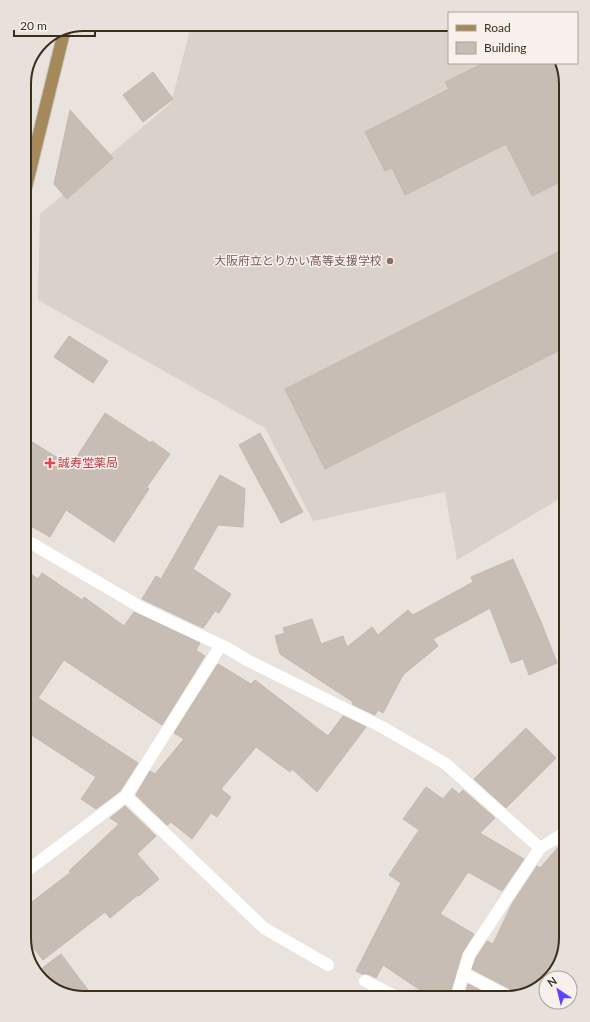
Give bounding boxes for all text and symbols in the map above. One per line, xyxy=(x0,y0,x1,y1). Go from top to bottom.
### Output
scale bar xyxy=(14,12,95,38)
legend xyxy=(448,12,578,64)
text: 20 m xyxy=(20,18,47,33)
text: Road xyxy=(484,20,511,35)
text: Building xyxy=(484,40,527,55)
place label: 大阪府立とりかい高等支援学校 xyxy=(214,253,382,268)
marker: 大阪府立とりかい高等支援学校 xyxy=(385,256,395,266)
place label: 誠寿堂薬局 xyxy=(58,455,118,470)
marker: 誠寿堂薬局 xyxy=(45,458,55,468)
north arrow xyxy=(538,970,578,1010)
text: N xyxy=(545,974,559,989)

